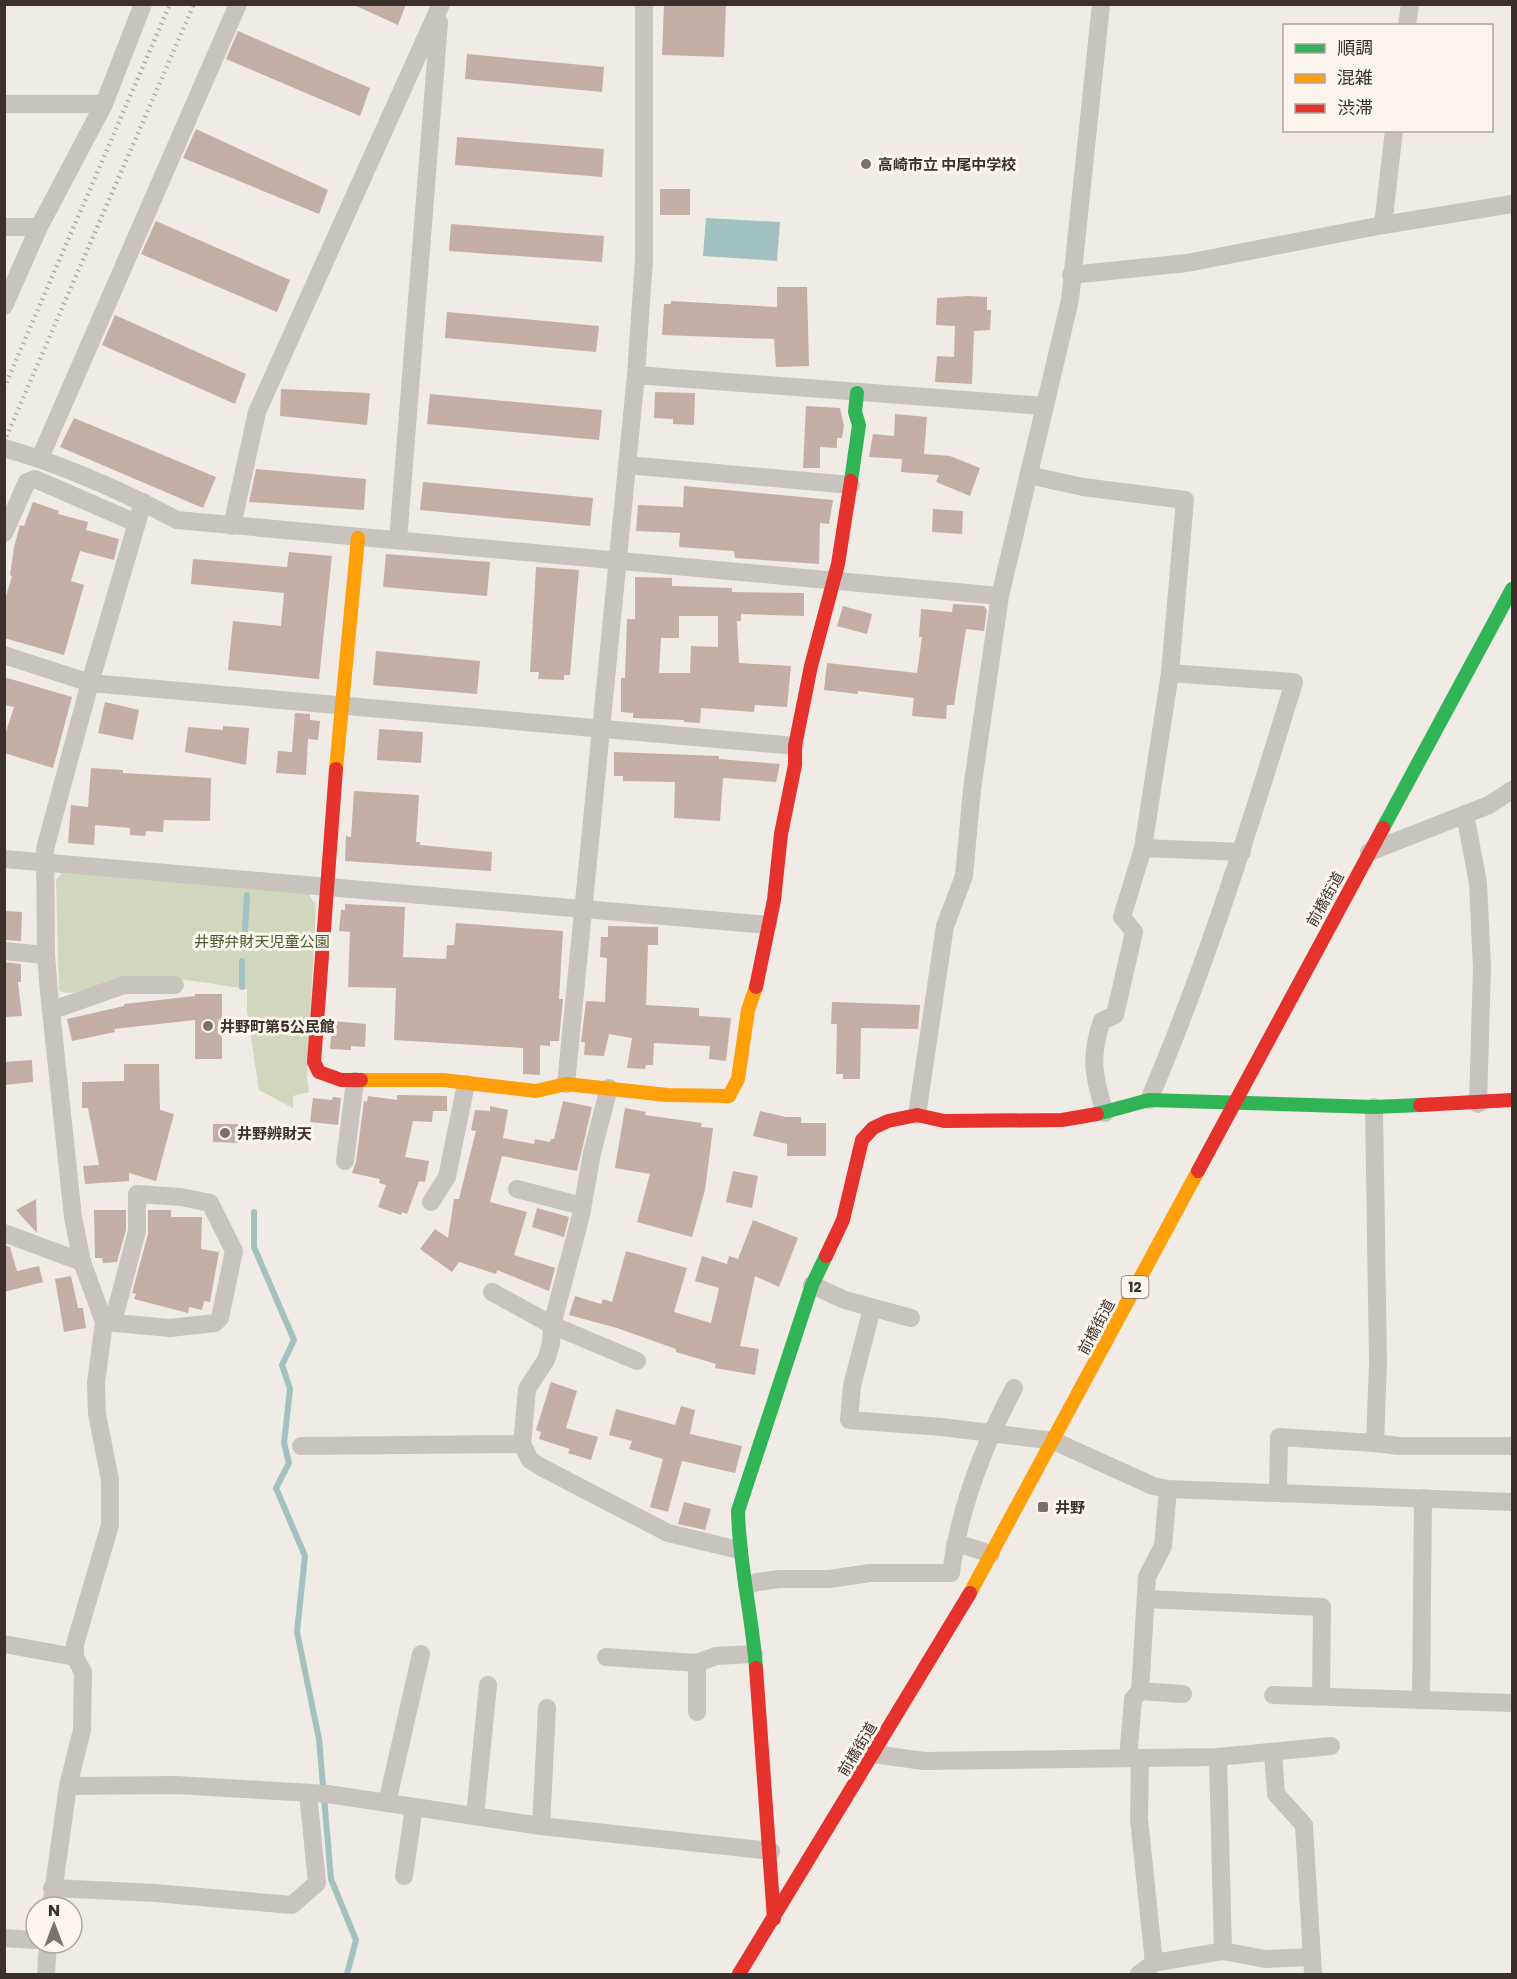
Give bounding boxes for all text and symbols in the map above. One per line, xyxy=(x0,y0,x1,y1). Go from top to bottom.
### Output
legend xyxy=(1283,24,1493,132)
text: 順調 xyxy=(1337,35,1373,60)
text: 混雑 xyxy=(1337,65,1373,90)
text: 渋滞 xyxy=(1337,95,1373,120)
place label: 高崎市立 中尾中学校 xyxy=(878,154,1016,175)
marker: 高崎市立 中尾中学校 xyxy=(859,157,873,171)
street label: 前橋街道 xyxy=(1301,868,1349,930)
park label: 井野弁財天児童公園 xyxy=(194,931,330,952)
place label: 井野町第5公民館 xyxy=(220,1016,335,1037)
marker: 井野町第5公民館 xyxy=(201,1019,215,1033)
place label: 井野辨財天 xyxy=(237,1123,312,1144)
marker: 井野辨財天 xyxy=(218,1126,232,1140)
road number: 12 xyxy=(1122,1276,1148,1298)
street label: 前橋街道 xyxy=(1073,1296,1119,1358)
place label: 井野 xyxy=(1055,1497,1085,1518)
marker: 井野 xyxy=(1036,1500,1050,1514)
street label: 前橋街道 xyxy=(833,1718,881,1780)
north arrow xyxy=(24,1895,84,1955)
text: N xyxy=(48,1899,60,1922)

